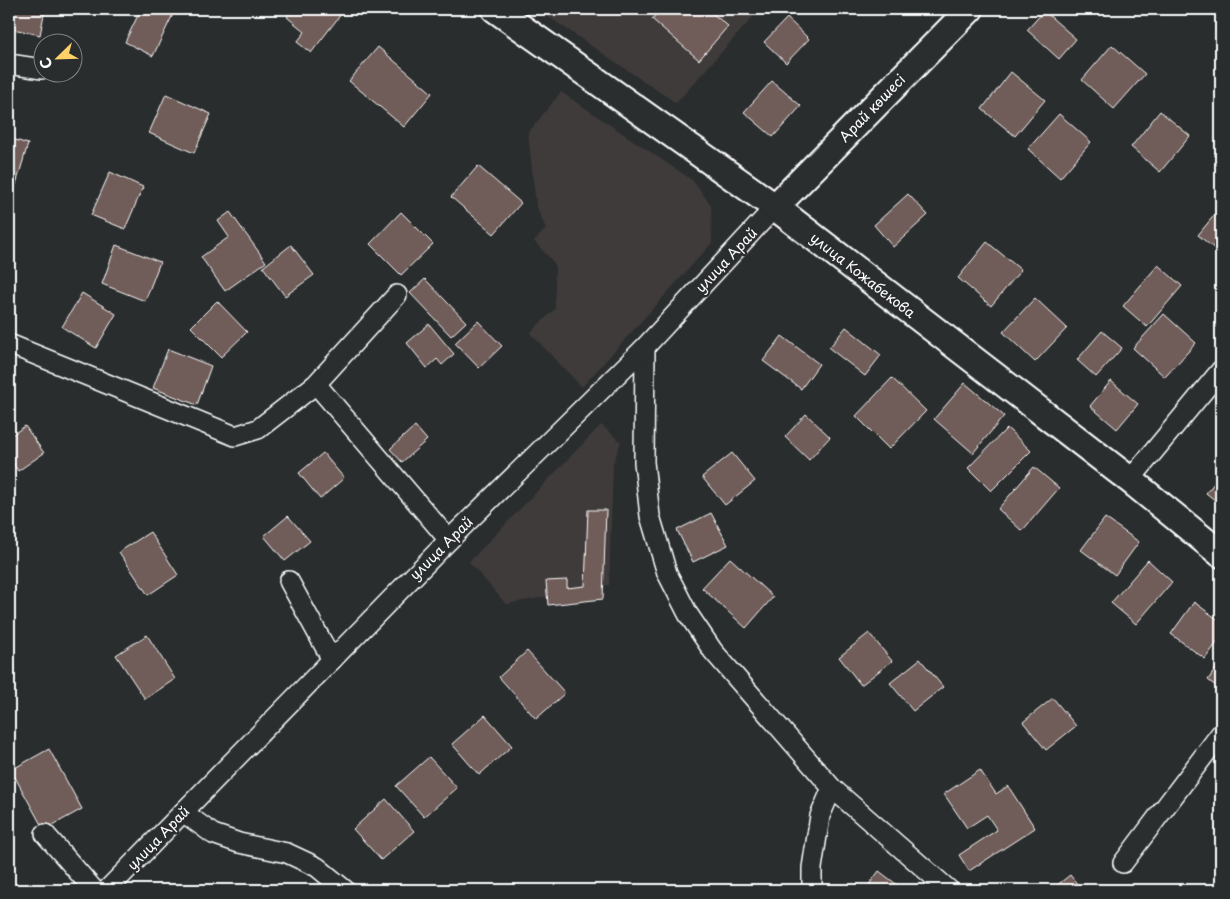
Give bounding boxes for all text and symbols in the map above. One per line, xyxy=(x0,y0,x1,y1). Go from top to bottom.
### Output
north arrow xyxy=(32,32,82,82)
text: С xyxy=(34,54,57,72)
street label: Арай көшесі xyxy=(834,69,910,147)
street label: улица Арай xyxy=(690,223,762,297)
street label: улица Кожабекова xyxy=(806,227,920,323)
street label: улица Арай xyxy=(405,512,477,584)
street label: улица Арай xyxy=(122,801,194,875)

